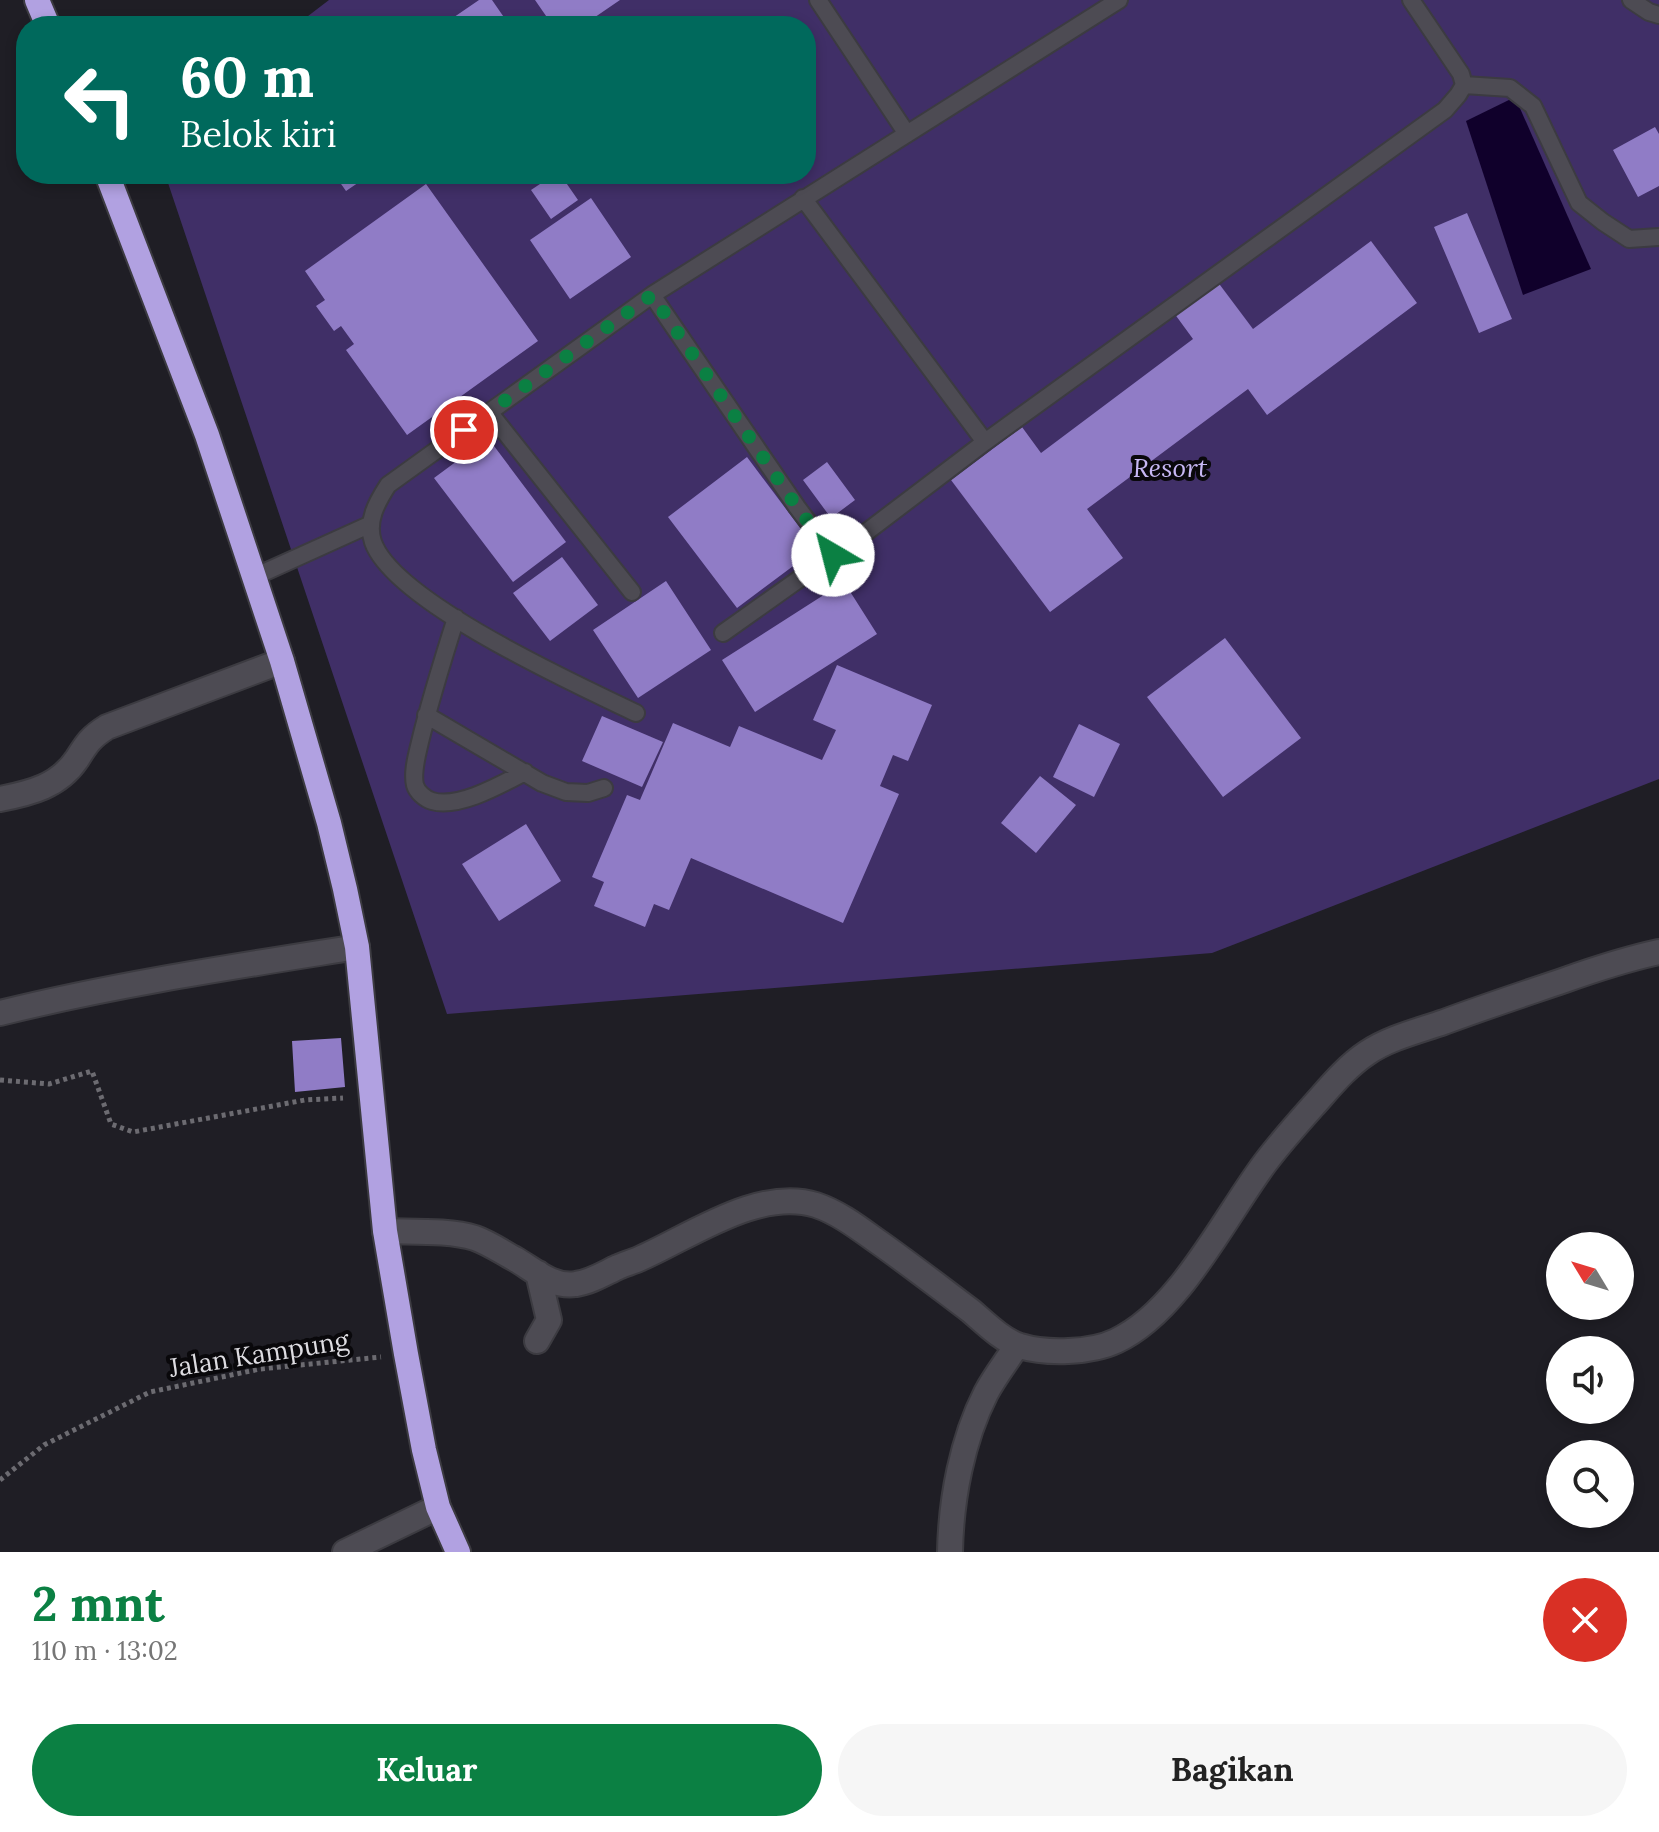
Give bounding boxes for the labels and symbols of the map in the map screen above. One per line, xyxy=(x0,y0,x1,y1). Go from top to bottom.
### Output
pin xyxy=(430,396,498,464)
park label: Resort xyxy=(1133,451,1208,484)
position arrow xyxy=(791,513,875,597)
north arrow xyxy=(1546,1232,1634,1320)
street label: Jalan Kampung xyxy=(166,1323,352,1384)

